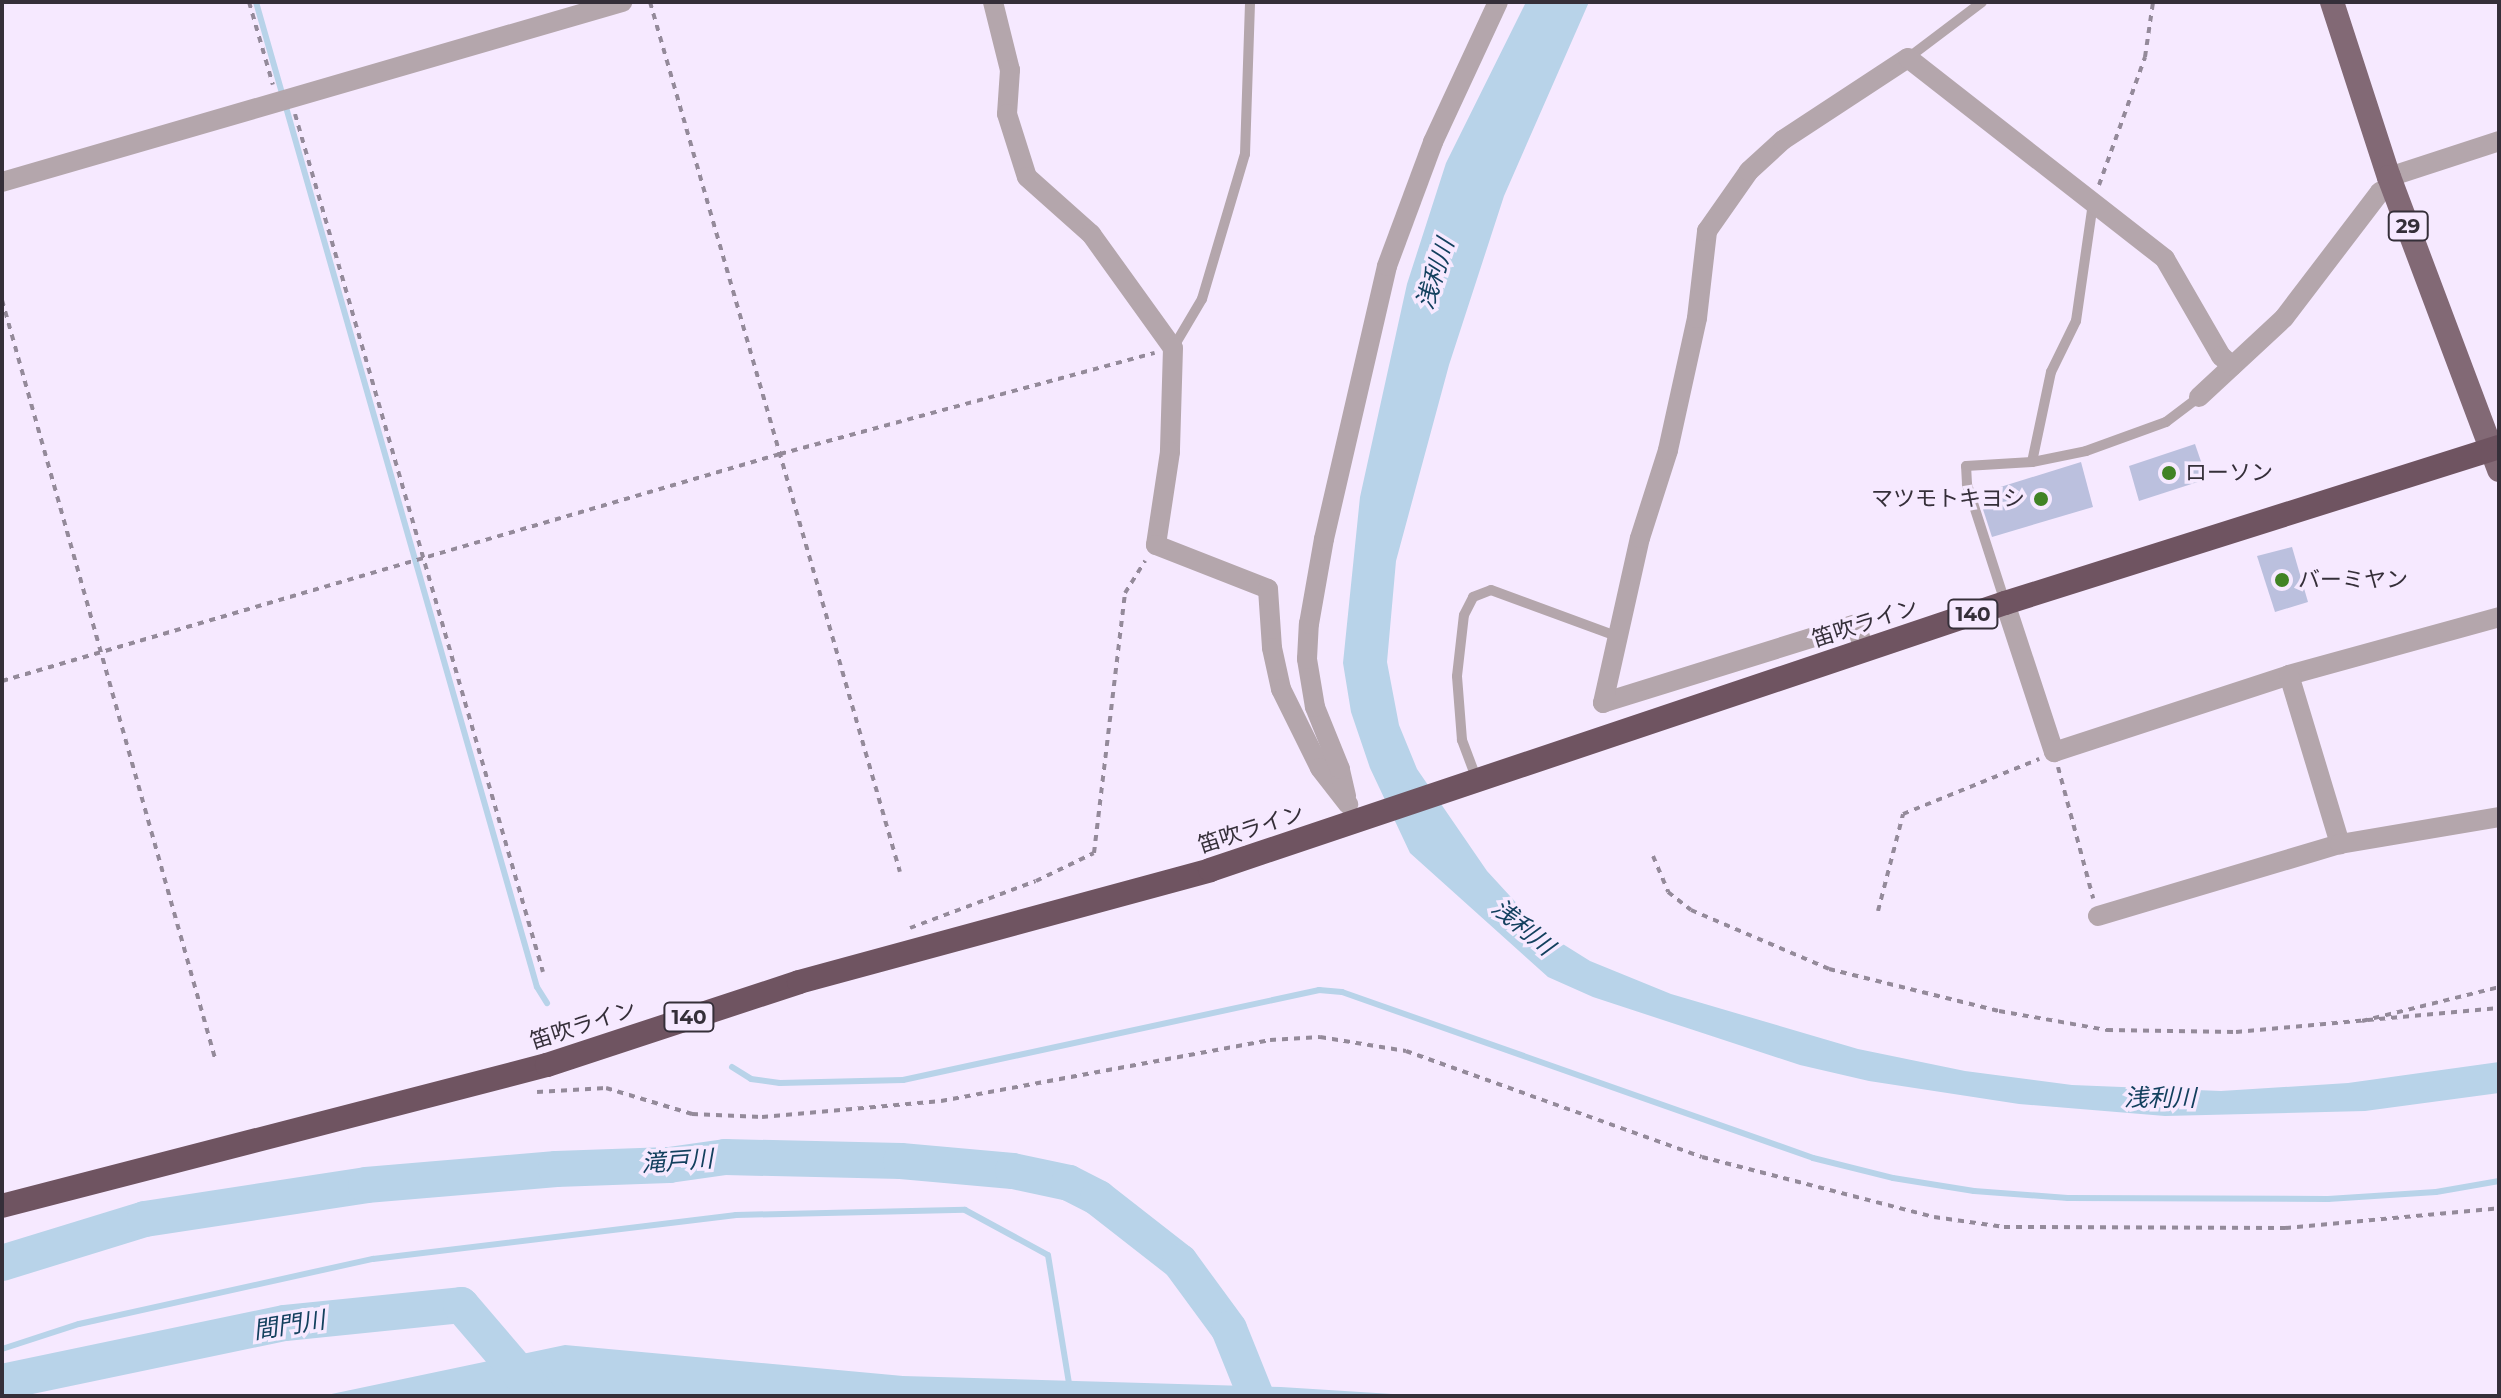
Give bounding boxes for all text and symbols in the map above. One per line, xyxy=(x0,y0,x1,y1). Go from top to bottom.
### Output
road number: 29 xyxy=(2386,210,2430,242)
water label: 浅利川 xyxy=(1410,235,1460,313)
place label: ローソン xyxy=(2185,460,2273,486)
marker: ローソン xyxy=(2160,464,2178,482)
place label: マツモトキヨシ xyxy=(1871,486,2025,512)
marker: マツモトキヨシ xyxy=(2032,490,2050,508)
place label: バーミヤン xyxy=(2298,567,2408,593)
marker: バーミヤン xyxy=(2273,571,2291,589)
street label: 笛吹ライン xyxy=(1809,593,1921,653)
road number: 140 xyxy=(1947,598,1999,630)
street label: 笛吹ライン xyxy=(1195,799,1307,859)
water label: 浅利川 xyxy=(1486,893,1560,961)
street label: 笛吹ライン xyxy=(527,995,639,1055)
road number: 140 xyxy=(663,1001,715,1033)
water label: 浅利川 xyxy=(2124,1084,2196,1112)
water label: 滝戸川 xyxy=(640,1144,714,1178)
water label: 間門川 xyxy=(251,1305,327,1345)

